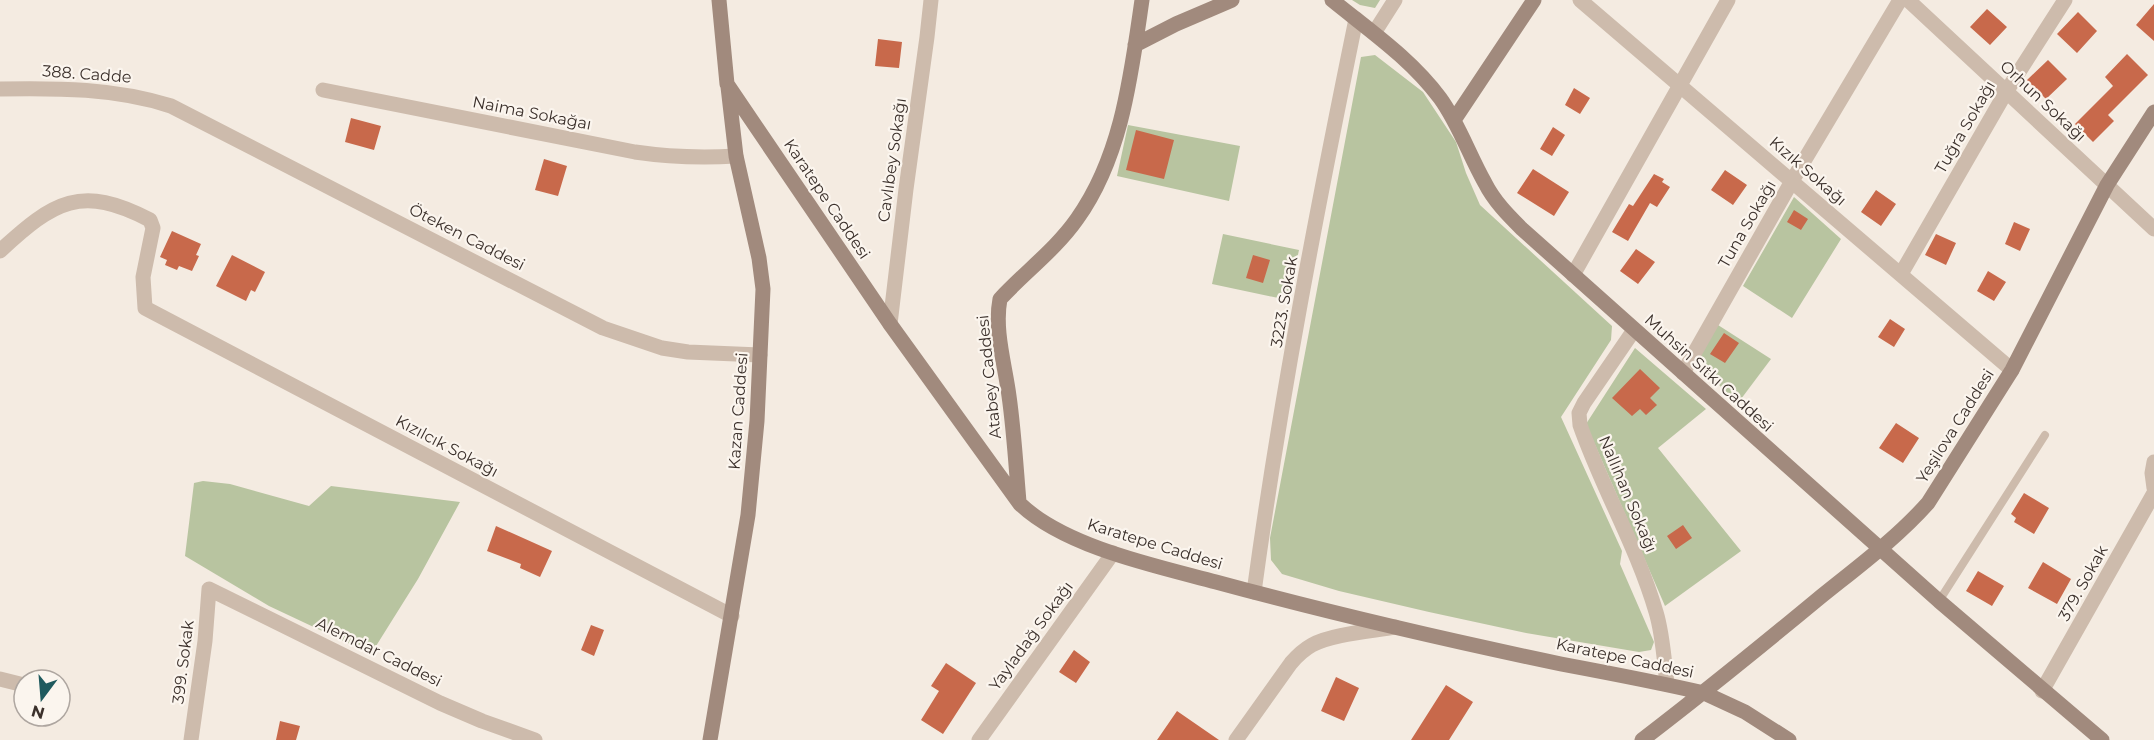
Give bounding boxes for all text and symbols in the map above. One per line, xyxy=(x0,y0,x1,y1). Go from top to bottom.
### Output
street label: Orhun Sokağı xyxy=(1996,56,2090,146)
street label: 388. Cadde xyxy=(42,61,132,87)
street label: Tuğra Sokağı xyxy=(1931,77,1999,177)
street label: Naima Sokağaı xyxy=(471,92,593,134)
street label: Cavlıbey Sokağı xyxy=(874,97,910,223)
street label: Kızık Sokağı xyxy=(1766,132,1850,210)
street label: Karatepe Caddesi xyxy=(780,135,874,263)
street label: Tuna Sokağı xyxy=(1714,177,1780,271)
street label: Öteken Caddesi xyxy=(406,199,529,274)
street label: 3223. Sokak xyxy=(1267,255,1301,349)
street label: Muhsin Sıtkı Caddesi xyxy=(1641,310,1777,436)
street label: Atabey Caddesi xyxy=(973,314,1005,440)
street label: Kazan Caddesi xyxy=(724,352,752,470)
street label: Yeşilova Caddesi xyxy=(1912,365,1998,487)
street label: Kızılcık Sokağı xyxy=(392,411,502,481)
street label: Nallıhan Sokağı xyxy=(1595,433,1661,555)
street label: Karatepe Caddesi xyxy=(1085,514,1225,574)
street label: 379. Sokak xyxy=(2054,541,2112,624)
street label: Yayladağ Sokağı xyxy=(985,578,1077,694)
street label: Alemdar Caddesi xyxy=(313,613,445,691)
street label: 399. Sokak xyxy=(168,619,198,705)
street label: Karatepe Caddesi xyxy=(1554,634,1696,682)
north arrow xyxy=(12,668,72,728)
text: N xyxy=(29,701,47,723)

